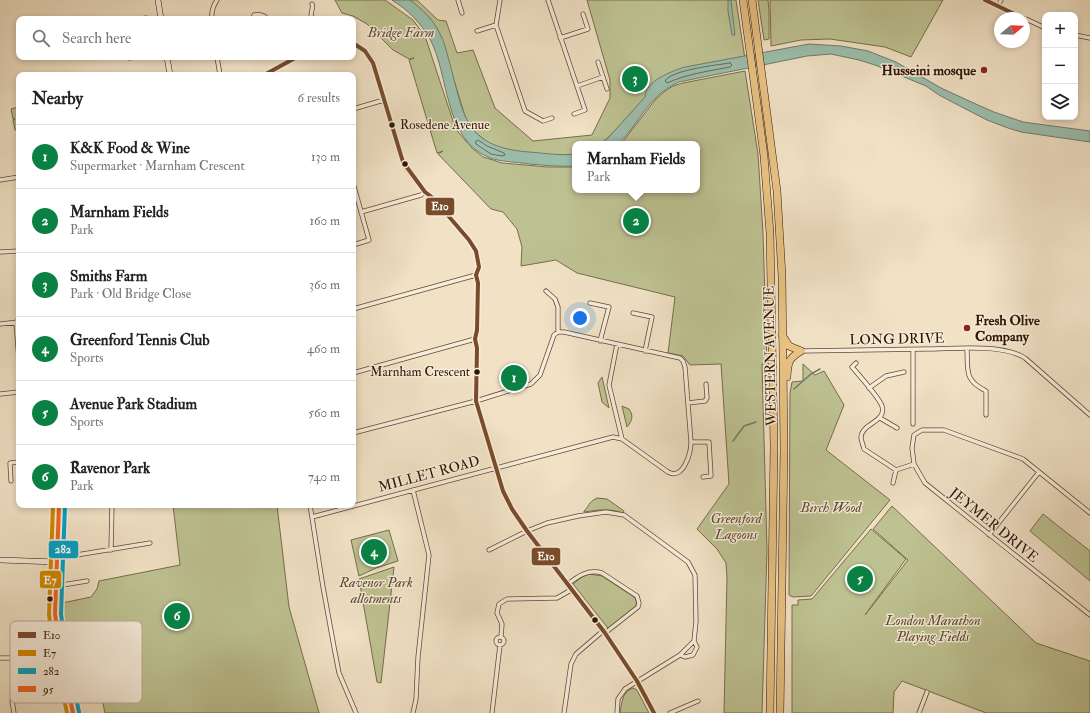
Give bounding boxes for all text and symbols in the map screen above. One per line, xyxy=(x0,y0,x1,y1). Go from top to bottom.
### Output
north arrow xyxy=(994,12,1030,48)
map controls xyxy=(1042,12,1078,120)
button: + xyxy=(1042,12,1078,48)
search box xyxy=(16,16,356,60)
park label: Bridge Farm xyxy=(367,24,434,41)
icon: search xyxy=(30,27,52,49)
text: Search here xyxy=(62,29,131,48)
button: − xyxy=(1042,48,1078,84)
place label: Husseini mosque xyxy=(882,62,976,80)
pin: 3 xyxy=(622,64,648,94)
marker: Husseini mosque xyxy=(979,65,989,75)
button: layers xyxy=(1042,84,1078,120)
text: Nearby xyxy=(32,88,83,109)
text: 6 results xyxy=(297,90,340,106)
place label: Rosedene Avenue xyxy=(400,117,490,133)
marker: Rosedene Avenue xyxy=(387,120,397,130)
text: K&K Food & Wine xyxy=(70,139,190,158)
popup xyxy=(572,141,700,193)
text: 1 xyxy=(43,149,47,165)
text: 130 m xyxy=(311,149,340,165)
text: Marnham Fields xyxy=(587,150,685,169)
text: Supermarket · Marnham Crescent xyxy=(70,158,245,174)
unlabelled marker xyxy=(400,159,410,169)
text: Park xyxy=(587,169,610,185)
line badge: E10 xyxy=(425,197,455,216)
text: E10 xyxy=(431,200,449,213)
text: Marnham Fields xyxy=(70,203,169,222)
pin: 2 xyxy=(623,206,649,236)
text: 2 xyxy=(42,213,48,229)
text: 160 m xyxy=(309,213,340,229)
text: Park xyxy=(70,222,94,238)
text: Smiths Farm xyxy=(70,267,147,286)
text: 3 xyxy=(43,277,48,293)
text: 360 m xyxy=(309,277,340,293)
text: Park · Old Bridge Close xyxy=(70,286,191,302)
street label: WESTERN AVENUE xyxy=(760,286,780,427)
your location xyxy=(570,308,590,328)
place label: Fresh Olive Company xyxy=(975,312,1040,346)
marker: Fresh Olive Company xyxy=(962,323,972,333)
street label: LONG DRIVE xyxy=(849,330,945,348)
text: Greenford Tennis Club xyxy=(70,331,210,350)
text: 4 xyxy=(41,341,49,357)
text: 460 m xyxy=(307,341,340,357)
text: Sports xyxy=(70,350,104,366)
pin: 1 xyxy=(501,363,527,393)
place label: Marnham Crescent xyxy=(370,364,470,380)
marker: Marnham Crescent xyxy=(472,367,482,377)
text: Avenue Park Stadium xyxy=(70,395,197,414)
text: 5 xyxy=(42,405,48,421)
text: 560 m xyxy=(308,405,340,421)
text: Sports xyxy=(70,414,104,430)
street label: MILLET ROAD xyxy=(376,452,482,496)
text: Ravenor Park xyxy=(70,459,150,478)
text: 6 xyxy=(42,469,48,485)
text: 740 m xyxy=(308,469,340,485)
text: Park xyxy=(70,478,94,494)
street label: JEYMER DRIVE xyxy=(946,484,1042,566)
park label: Birch Wood xyxy=(800,499,863,516)
park label: Greenford Lagoons xyxy=(710,510,763,543)
pin: 4 xyxy=(361,537,387,567)
line badge: 282 xyxy=(48,540,79,559)
text: 282 xyxy=(55,543,72,556)
line badge: E10 xyxy=(531,547,561,566)
text: E10 xyxy=(537,550,555,563)
pin: 5 xyxy=(847,564,873,594)
line badge: E7 xyxy=(39,570,62,589)
text: E7 xyxy=(44,574,57,587)
park label: Ravenor Park allotments xyxy=(338,574,413,607)
unlabelled marker xyxy=(45,594,55,604)
pin: 6 xyxy=(164,601,190,631)
park label: London Marathon Playing Fields xyxy=(884,612,981,645)
unlabelled marker xyxy=(590,615,600,625)
legend xyxy=(10,621,142,703)
text: E10 xyxy=(43,629,61,642)
text: E7 xyxy=(43,647,56,660)
text: 282 xyxy=(43,665,60,678)
text: 95 xyxy=(42,683,54,696)

